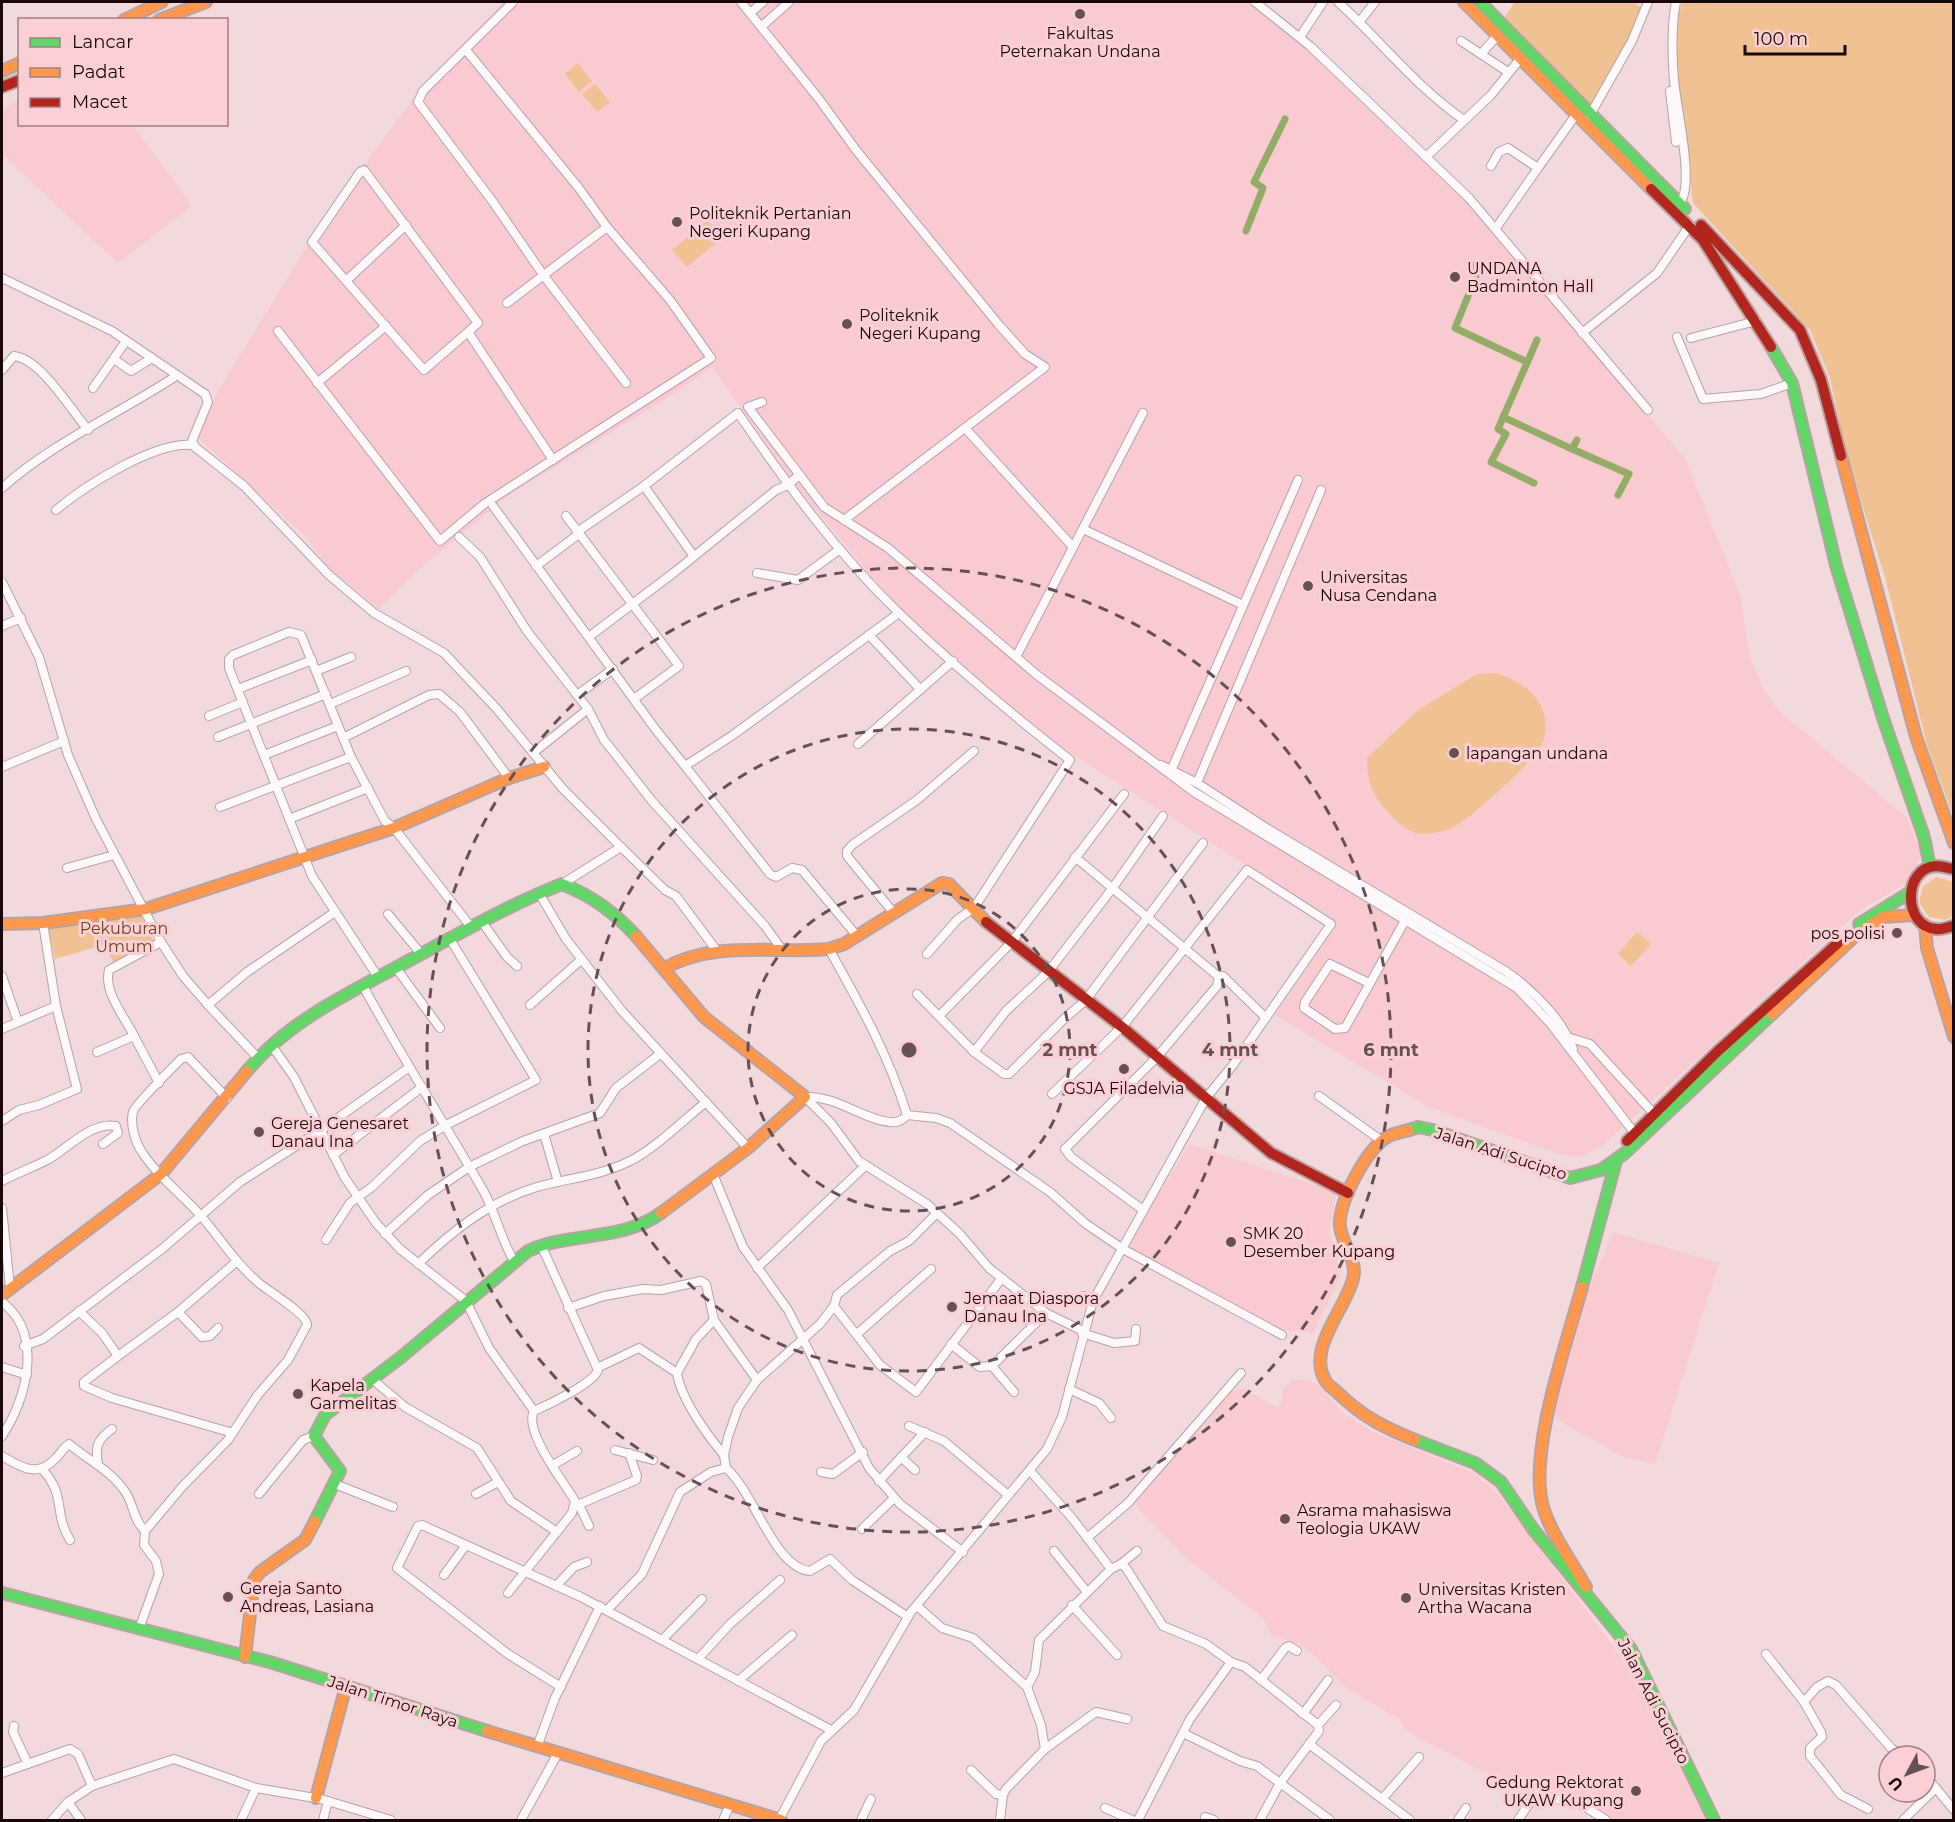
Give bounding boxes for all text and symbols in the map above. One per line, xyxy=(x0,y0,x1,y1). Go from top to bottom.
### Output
marker: Fakultas Peternakan Undana xyxy=(1073,7,1087,21)
legend xyxy=(18,18,228,126)
scale bar xyxy=(1745,18,1846,56)
place label: Fakultas Peternakan Undana xyxy=(999,24,1161,61)
text: 100 m xyxy=(1754,28,1808,50)
text: Lancar xyxy=(72,31,133,53)
text: Padat xyxy=(72,61,125,83)
text: Macet xyxy=(72,91,128,113)
place label: Politeknik Pertanian Negeri Kupang xyxy=(689,204,852,241)
marker: Politeknik Pertanian Negeri Kupang xyxy=(670,215,684,229)
place label: UNDANA Badminton Hall xyxy=(1467,259,1594,296)
marker: UNDANA Badminton Hall xyxy=(1448,270,1462,284)
place label: Politeknik Negeri Kupang xyxy=(859,306,981,343)
marker: Politeknik Negeri Kupang xyxy=(840,317,854,331)
place label: Universitas Nusa Cendana xyxy=(1320,568,1437,605)
marker: Universitas Nusa Cendana xyxy=(1301,579,1315,593)
place label: lapangan undana xyxy=(1466,744,1608,763)
marker: lapangan undana xyxy=(1447,746,1461,760)
park label: Pekuburan Umum xyxy=(80,919,168,956)
place label: pos polisi xyxy=(1811,924,1885,943)
marker: pos polisi xyxy=(1890,926,1904,940)
text: 2 mnt xyxy=(1043,1039,1098,1061)
text: 4 mnt xyxy=(1202,1039,1258,1061)
text: 6 mnt xyxy=(1363,1039,1419,1061)
centre of rings xyxy=(899,1040,919,1060)
marker: GSJA Filadelvia xyxy=(1117,1062,1131,1076)
place label: GSJA Filadelvia xyxy=(1063,1079,1185,1098)
place label: Gereja Genesaret Danau Ina xyxy=(271,1114,409,1151)
street label: Jalan Adi Sucipto xyxy=(1431,1123,1569,1184)
marker: Gereja Genesaret Danau Ina xyxy=(252,1125,266,1139)
place label: SMK 20 Desember Kupang xyxy=(1243,1224,1395,1261)
marker: SMK 20 Desember Kupang xyxy=(1224,1235,1238,1249)
place label: Jemaat Diaspora Danau Ina xyxy=(963,1289,1099,1326)
marker: Jemaat Diaspora Danau Ina xyxy=(945,1300,959,1314)
place label: Kapela Garmelitas xyxy=(310,1376,397,1413)
marker: Kapela Garmelitas xyxy=(291,1387,305,1401)
place label: Asrama mahasiswa Teologia UKAW xyxy=(1297,1501,1452,1538)
marker: Asrama mahasiswa Teologia UKAW xyxy=(1278,1512,1292,1526)
place label: Gereja Santo Andreas, Lasiana xyxy=(240,1579,374,1616)
place label: Universitas Kristen Artha Wacana xyxy=(1418,1580,1566,1617)
marker: Gereja Santo Andreas, Lasiana xyxy=(221,1590,235,1604)
marker: Universitas Kristen Artha Wacana xyxy=(1399,1591,1413,1605)
street label: Jalan Adi Sucipto xyxy=(1613,1635,1693,1767)
street label: Jalan Timor Raya xyxy=(324,1671,460,1731)
north arrow xyxy=(1877,1744,1937,1804)
place label: Gedung Rektorat UKAW Kupang xyxy=(1486,1773,1625,1810)
text: U xyxy=(1885,1773,1907,1795)
marker: Gedung Rektorat UKAW Kupang xyxy=(1629,1784,1643,1798)

